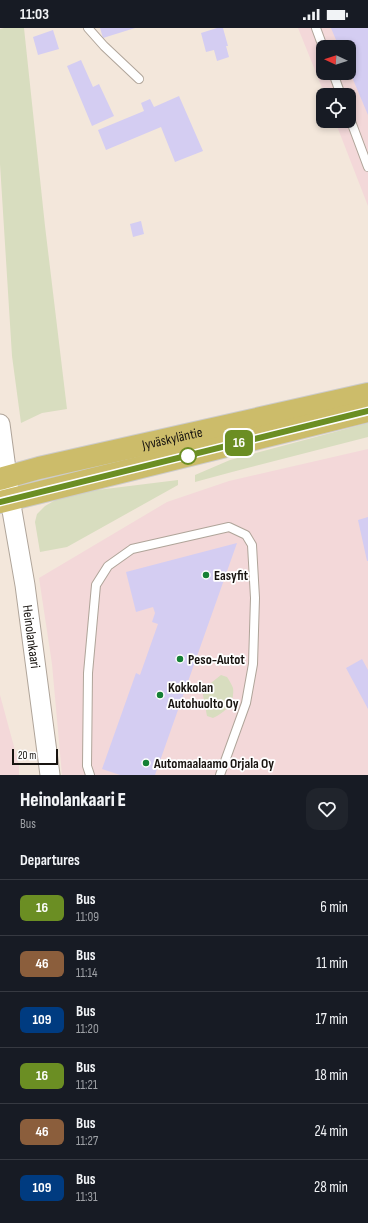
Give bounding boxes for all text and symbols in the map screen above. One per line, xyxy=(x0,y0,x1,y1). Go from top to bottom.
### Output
text: 11:03 xyxy=(20,5,49,24)
north arrow xyxy=(316,40,356,80)
map controls xyxy=(316,40,356,128)
button: locate xyxy=(316,88,356,128)
street label: Jyväskyläntie xyxy=(139,423,204,453)
line badge: 16 xyxy=(221,430,257,456)
text: 16 xyxy=(233,434,245,451)
unlabelled marker xyxy=(179,447,197,465)
place label: Easyfit xyxy=(214,567,249,584)
marker: Easyfit xyxy=(201,570,211,580)
street label: Heinolankaari xyxy=(19,604,44,669)
place label: Peso-Autot xyxy=(188,651,245,668)
marker: Peso-Autot xyxy=(175,654,185,664)
place label: Kokkolan Autohuolto Oy xyxy=(167,679,239,712)
marker: Kokkolan Autohuolto Oy xyxy=(155,690,165,700)
scale bar xyxy=(12,747,58,766)
text: 20 m xyxy=(18,749,36,762)
place label: Automaalaamo Orjala Oy xyxy=(153,755,274,772)
marker: Automaalaamo Orjala Oy xyxy=(141,758,151,768)
button: heart xyxy=(306,788,348,830)
text: Heinolankaari E xyxy=(20,789,126,812)
text: Bus xyxy=(20,816,36,832)
text: Departures xyxy=(20,851,80,870)
text: Bus xyxy=(76,890,95,909)
text: 6 min xyxy=(320,898,348,917)
text: 16 xyxy=(36,899,48,916)
text: 11:09 xyxy=(76,909,99,925)
text: Bus xyxy=(76,946,95,965)
text: 11 min xyxy=(316,954,348,973)
text: 46 xyxy=(35,955,49,972)
text: 11:14 xyxy=(76,965,98,981)
text: Bus xyxy=(76,1002,95,1021)
text: 17 min xyxy=(316,1010,348,1029)
text: 109 xyxy=(33,1011,51,1028)
text: 11:20 xyxy=(76,1021,99,1037)
text: Bus xyxy=(76,1058,95,1077)
text: 18 min xyxy=(315,1066,348,1085)
text: 16 xyxy=(36,1067,48,1084)
text: 11:21 xyxy=(76,1077,98,1093)
text: Bus xyxy=(76,1114,95,1133)
text: 24 min xyxy=(314,1122,348,1141)
text: 46 xyxy=(35,1123,49,1140)
text: 11:27 xyxy=(76,1133,98,1149)
text: Bus xyxy=(76,1170,95,1189)
text: 28 min xyxy=(314,1178,348,1197)
text: 109 xyxy=(33,1179,51,1196)
text: 11:31 xyxy=(76,1189,98,1205)

